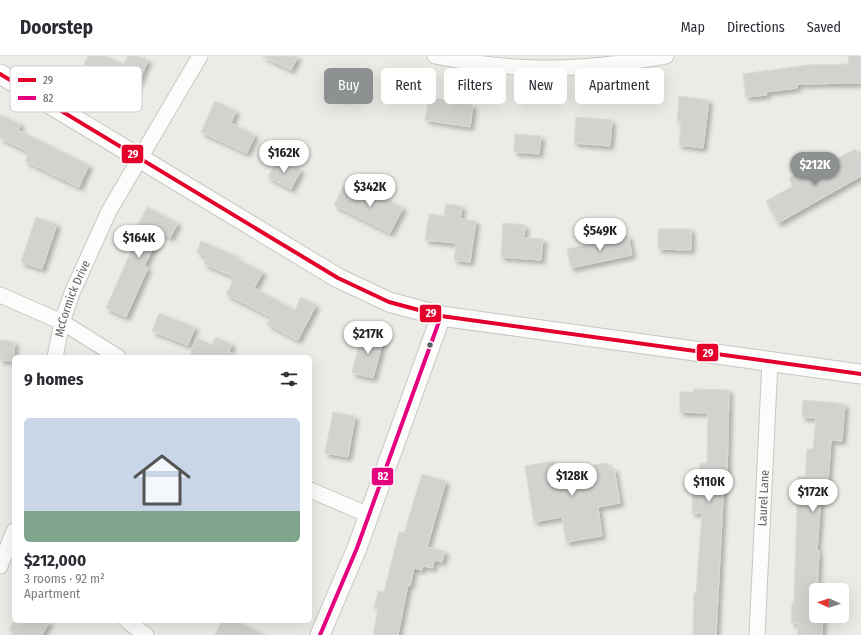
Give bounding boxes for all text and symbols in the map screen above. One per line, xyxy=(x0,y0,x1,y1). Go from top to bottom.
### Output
text: Doorstep xyxy=(20,16,93,39)
text: Map xyxy=(681,19,705,36)
text: Directions xyxy=(727,19,785,36)
text: Saved xyxy=(807,19,841,36)
legend xyxy=(10,66,142,112)
chip: Buy xyxy=(324,68,373,104)
chip: Rent xyxy=(381,68,436,104)
chip: Filters xyxy=(444,68,506,104)
chip: New xyxy=(514,68,567,104)
chip: Apartment xyxy=(575,68,664,104)
text: 29 xyxy=(43,74,53,87)
text: 82 xyxy=(43,92,53,105)
pin: $162K xyxy=(256,140,312,174)
line badge: 29 xyxy=(121,144,144,164)
text: $162K xyxy=(268,145,300,160)
text: 29 xyxy=(127,148,139,161)
pin: $212K xyxy=(787,152,843,186)
text: $212K xyxy=(799,157,831,172)
pin: $342K xyxy=(342,174,398,208)
text: $342K xyxy=(354,179,386,194)
pin: $549K xyxy=(572,218,628,252)
text: $549K xyxy=(583,223,617,238)
pin: $164K xyxy=(111,225,167,259)
text: $164K xyxy=(123,230,155,245)
street label: McCormick Drive xyxy=(52,258,93,338)
line badge: 29 xyxy=(419,304,442,323)
text: 29 xyxy=(425,307,437,320)
pin: $217K xyxy=(340,321,396,355)
text: $217K xyxy=(353,326,383,341)
unlabelled marker xyxy=(425,340,435,350)
line badge: 29 xyxy=(696,343,719,362)
text: 29 xyxy=(702,347,714,360)
icon: filters xyxy=(278,368,300,390)
text: 9 homes xyxy=(24,369,83,390)
icon: home xyxy=(126,444,198,516)
pin: $128K xyxy=(544,463,600,497)
line badge: 82 xyxy=(371,467,394,486)
text: $128K xyxy=(556,468,588,483)
pin: $110K xyxy=(681,469,737,503)
street label: Laurel Lane xyxy=(755,469,772,527)
text: 82 xyxy=(378,470,388,483)
text: $110K xyxy=(693,474,725,489)
pin: $172K xyxy=(785,479,841,513)
text: $172K xyxy=(798,484,828,499)
text: $212,000 xyxy=(24,550,86,571)
text: 3 rooms · 92 m² xyxy=(24,571,105,586)
north arrow xyxy=(809,583,849,623)
map controls xyxy=(809,583,849,623)
text: Apartment xyxy=(24,586,80,601)

